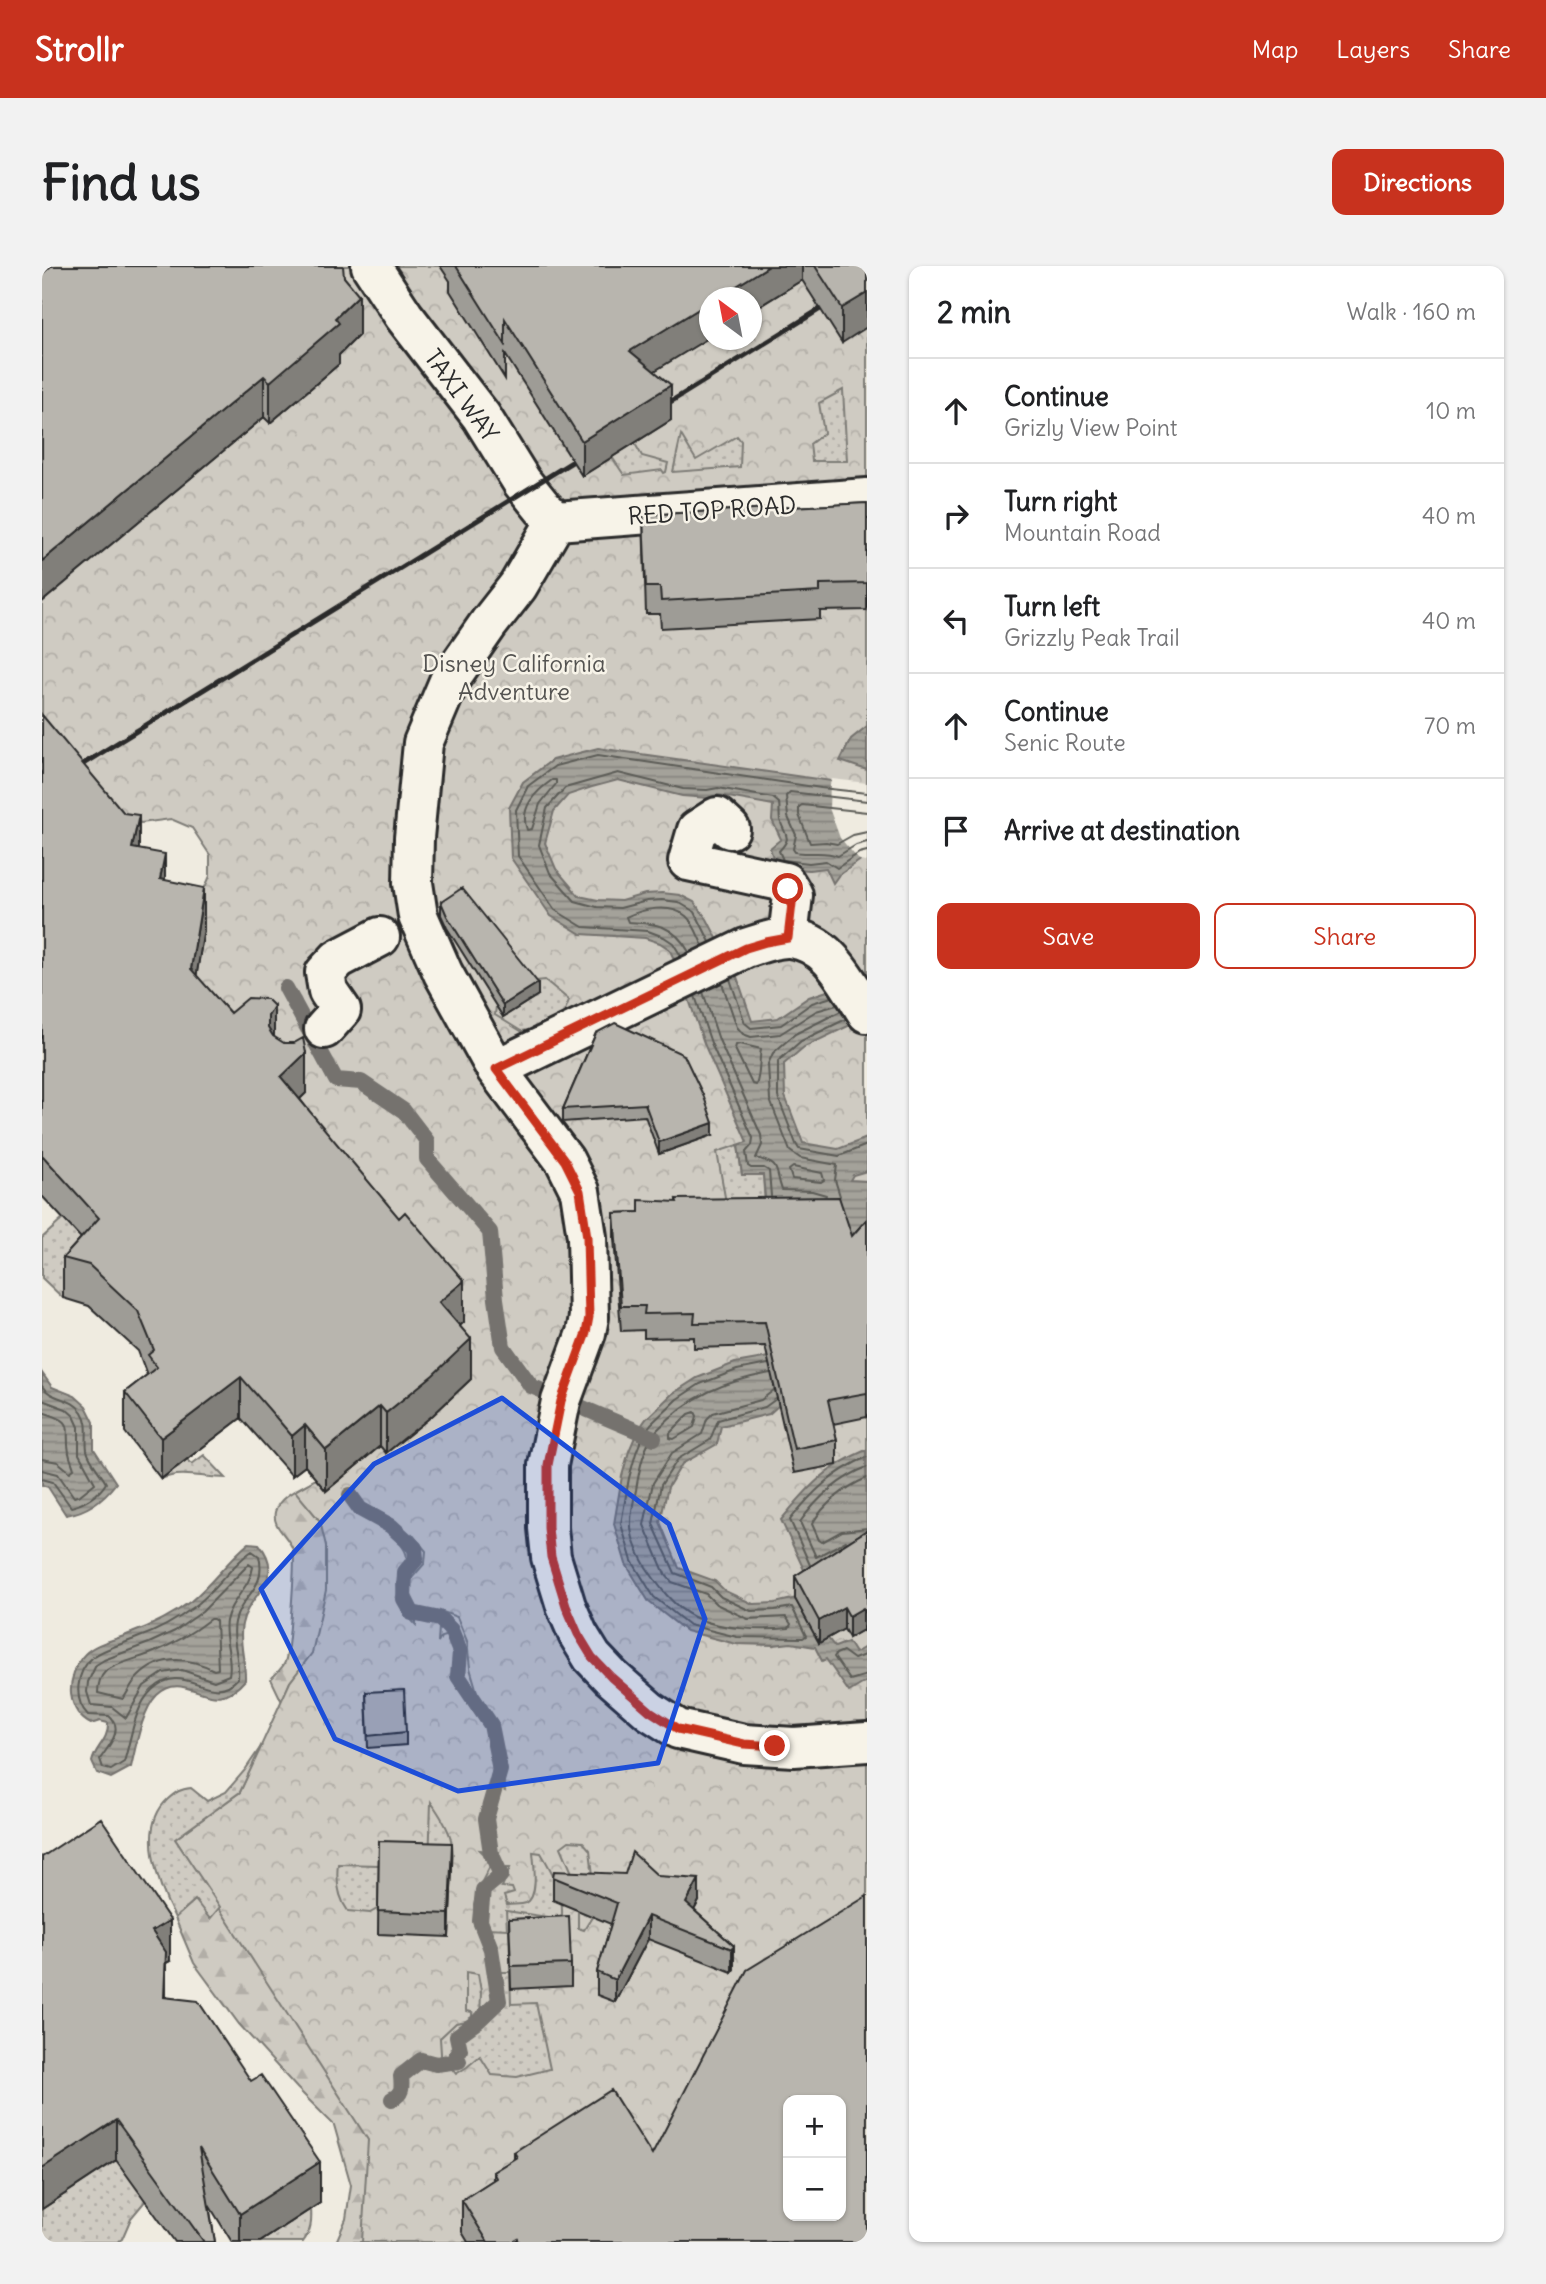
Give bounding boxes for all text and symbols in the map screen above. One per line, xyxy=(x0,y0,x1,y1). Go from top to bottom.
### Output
text: Strollr xyxy=(35,28,124,70)
text: Map xyxy=(1252,34,1298,64)
text: Layers xyxy=(1336,34,1410,64)
text: Share xyxy=(1448,34,1511,64)
button: Directions xyxy=(1332,149,1504,215)
text: Find us xyxy=(42,152,200,213)
north arrow xyxy=(699,287,762,350)
text: 2 min xyxy=(937,293,1011,331)
text: Walk · 160 m xyxy=(1347,297,1476,326)
street label: TAXI WAY xyxy=(418,343,506,447)
text: Continue xyxy=(1004,380,1109,413)
icon: ahead xyxy=(937,392,975,430)
text: 10 m xyxy=(1426,396,1476,425)
text: Grizly View Point xyxy=(1004,413,1178,442)
text: Turn right xyxy=(1004,485,1117,518)
street label: RED TOP ROAD xyxy=(627,489,797,531)
icon: right xyxy=(937,497,975,535)
text: 40 m xyxy=(1422,501,1476,530)
text: Mountain Road xyxy=(1004,518,1161,547)
text: Turn left xyxy=(1004,590,1100,623)
icon: left xyxy=(937,602,975,640)
text: 40 m xyxy=(1422,606,1476,635)
text: Grizzly Peak Trail xyxy=(1004,623,1180,652)
park label: Disney California Adventure xyxy=(422,648,606,706)
text: Continue xyxy=(1004,695,1109,728)
icon: ahead xyxy=(937,707,975,745)
text: 70 m xyxy=(1424,711,1476,740)
text: Senic Route xyxy=(1004,728,1126,757)
icon: arrive xyxy=(937,812,975,850)
text: Arrive at destination xyxy=(1004,814,1240,847)
route start xyxy=(772,873,803,904)
button: Save xyxy=(937,903,1200,969)
button: Share xyxy=(1214,903,1476,969)
route end xyxy=(759,1730,790,1761)
map controls xyxy=(783,2095,846,2221)
button: + xyxy=(783,2095,846,2158)
button: − xyxy=(783,2158,846,2221)

